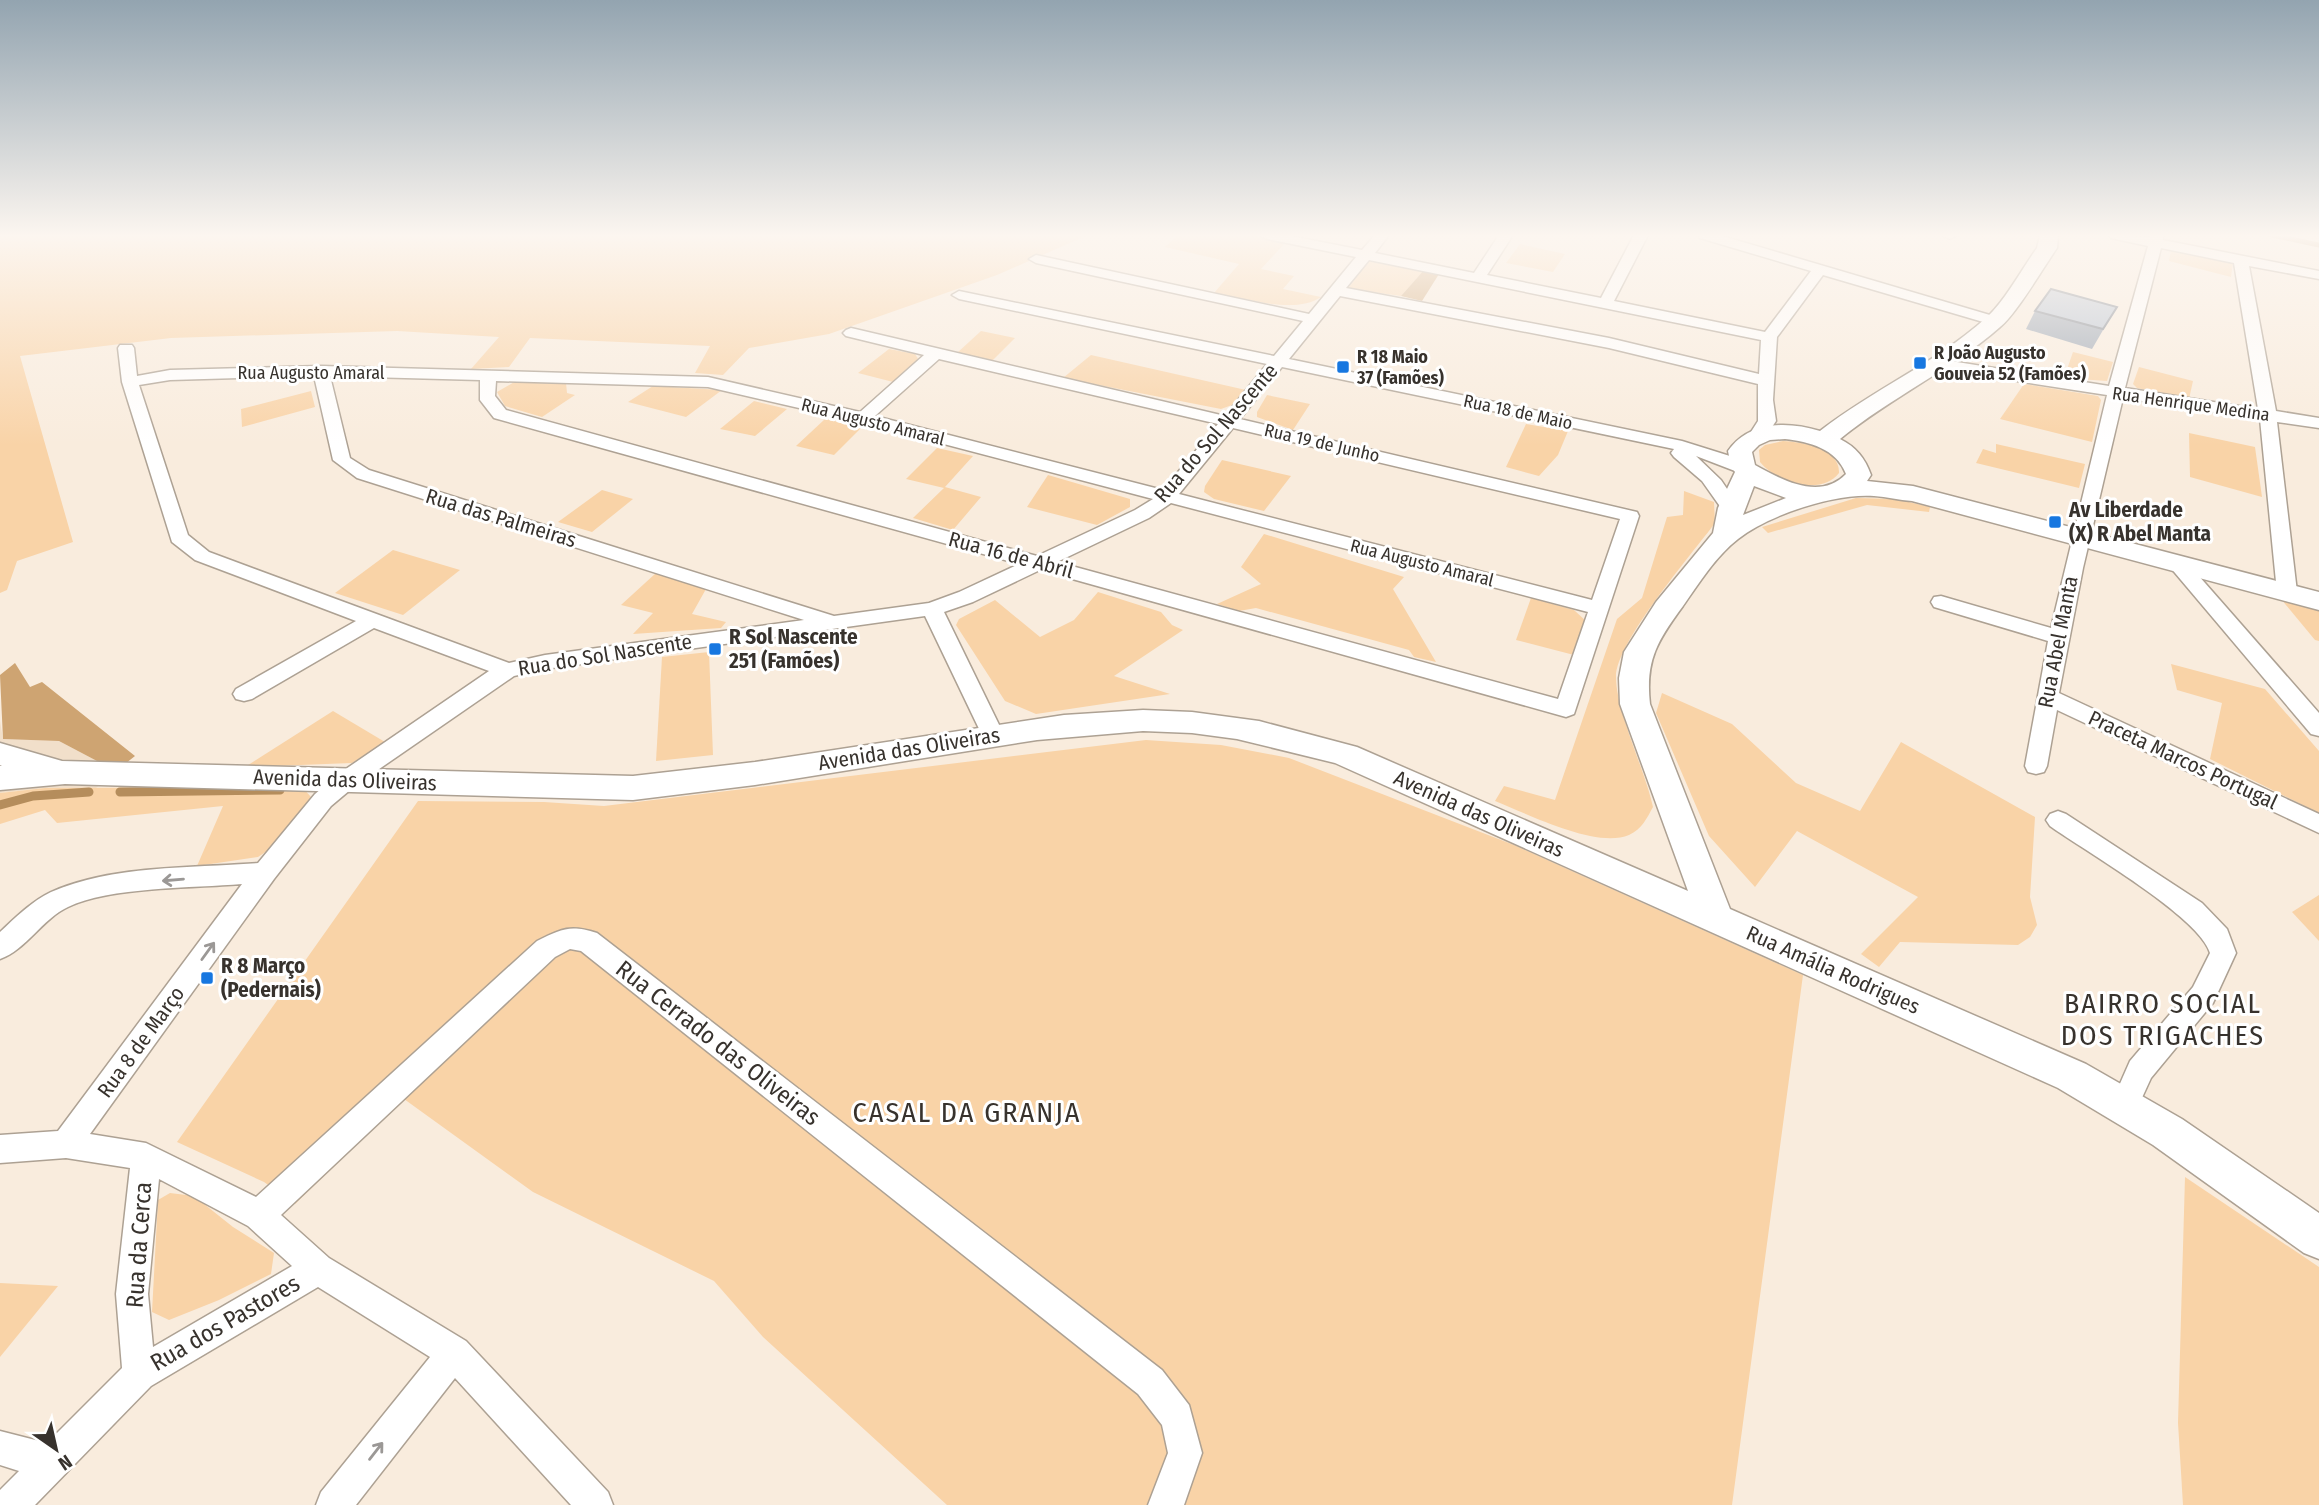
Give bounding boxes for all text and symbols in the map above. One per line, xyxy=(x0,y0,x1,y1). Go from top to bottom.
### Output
place label: R João Augusto Gouveia 52 (Famões) xyxy=(1934,342,2087,385)
place label: R 18 Maio 37 (Famões) xyxy=(1356,346,1444,389)
marker: R João Augusto Gouveia 52 (Famões) xyxy=(1912,355,1928,371)
street label: Rua do Sol Nascente xyxy=(1149,358,1283,508)
marker: R 18 Maio 37 (Famões) xyxy=(1335,359,1351,375)
street label: Rua Augusto Amaral xyxy=(237,362,385,384)
street label: Rua Henrique Medina xyxy=(2111,382,2271,426)
street label: Rua 18 de Maio xyxy=(1461,390,1575,434)
street label: Rua Augusto Amaral xyxy=(799,394,947,451)
street label: Rua 19 de Junho xyxy=(1262,419,1382,467)
street label: Rua das Palmeiras xyxy=(423,483,579,553)
place label: Av Liberdade (X) R Abel Manta xyxy=(2068,497,2211,547)
marker: Av Liberdade (X) R Abel Manta xyxy=(2047,514,2063,530)
street label: Rua 16 de Abril xyxy=(946,526,1077,584)
street label: Rua Augusto Amaral xyxy=(1348,535,1496,592)
street label: Rua Abel Manta xyxy=(2032,574,2084,710)
place label: R Sol Nascente 251 (Famões) xyxy=(728,624,858,674)
street label: Rua do Sol Nascente xyxy=(516,628,694,682)
marker: R Sol Nascente 251 (Famões) xyxy=(707,641,723,657)
street label: Praceta Marcos Portugal xyxy=(2084,705,2282,815)
street label: Avenida das Oliveiras xyxy=(816,722,1002,776)
street label: Avenida das Oliveiras xyxy=(253,764,437,796)
street label: Avenida das Oliveiras xyxy=(1390,765,1568,863)
one-way arrow xyxy=(162,874,185,887)
street label: Rua Amália Rodrigues xyxy=(1742,920,1924,1020)
one-way arrow xyxy=(201,942,215,961)
place label: R 8 Março (Pedernais) xyxy=(221,953,321,1003)
street label: Rua Cerrado das Oliveiras xyxy=(610,955,826,1131)
marker: R 8 Março (Pedernais) xyxy=(199,970,215,986)
street label: Rua 8 de Março xyxy=(92,981,190,1103)
district label: BAIRRO SOCIAL DOS TRIGACHES xyxy=(2061,987,2265,1052)
district label: CASAL DA GRANJA xyxy=(852,1096,1082,1129)
street label: Rua da Cerca xyxy=(121,1181,157,1309)
street label: Rua dos Pastores xyxy=(145,1269,305,1377)
north arrow xyxy=(21,1414,91,1484)
one-way arrow xyxy=(369,1443,384,1461)
text: N xyxy=(54,1450,76,1475)

